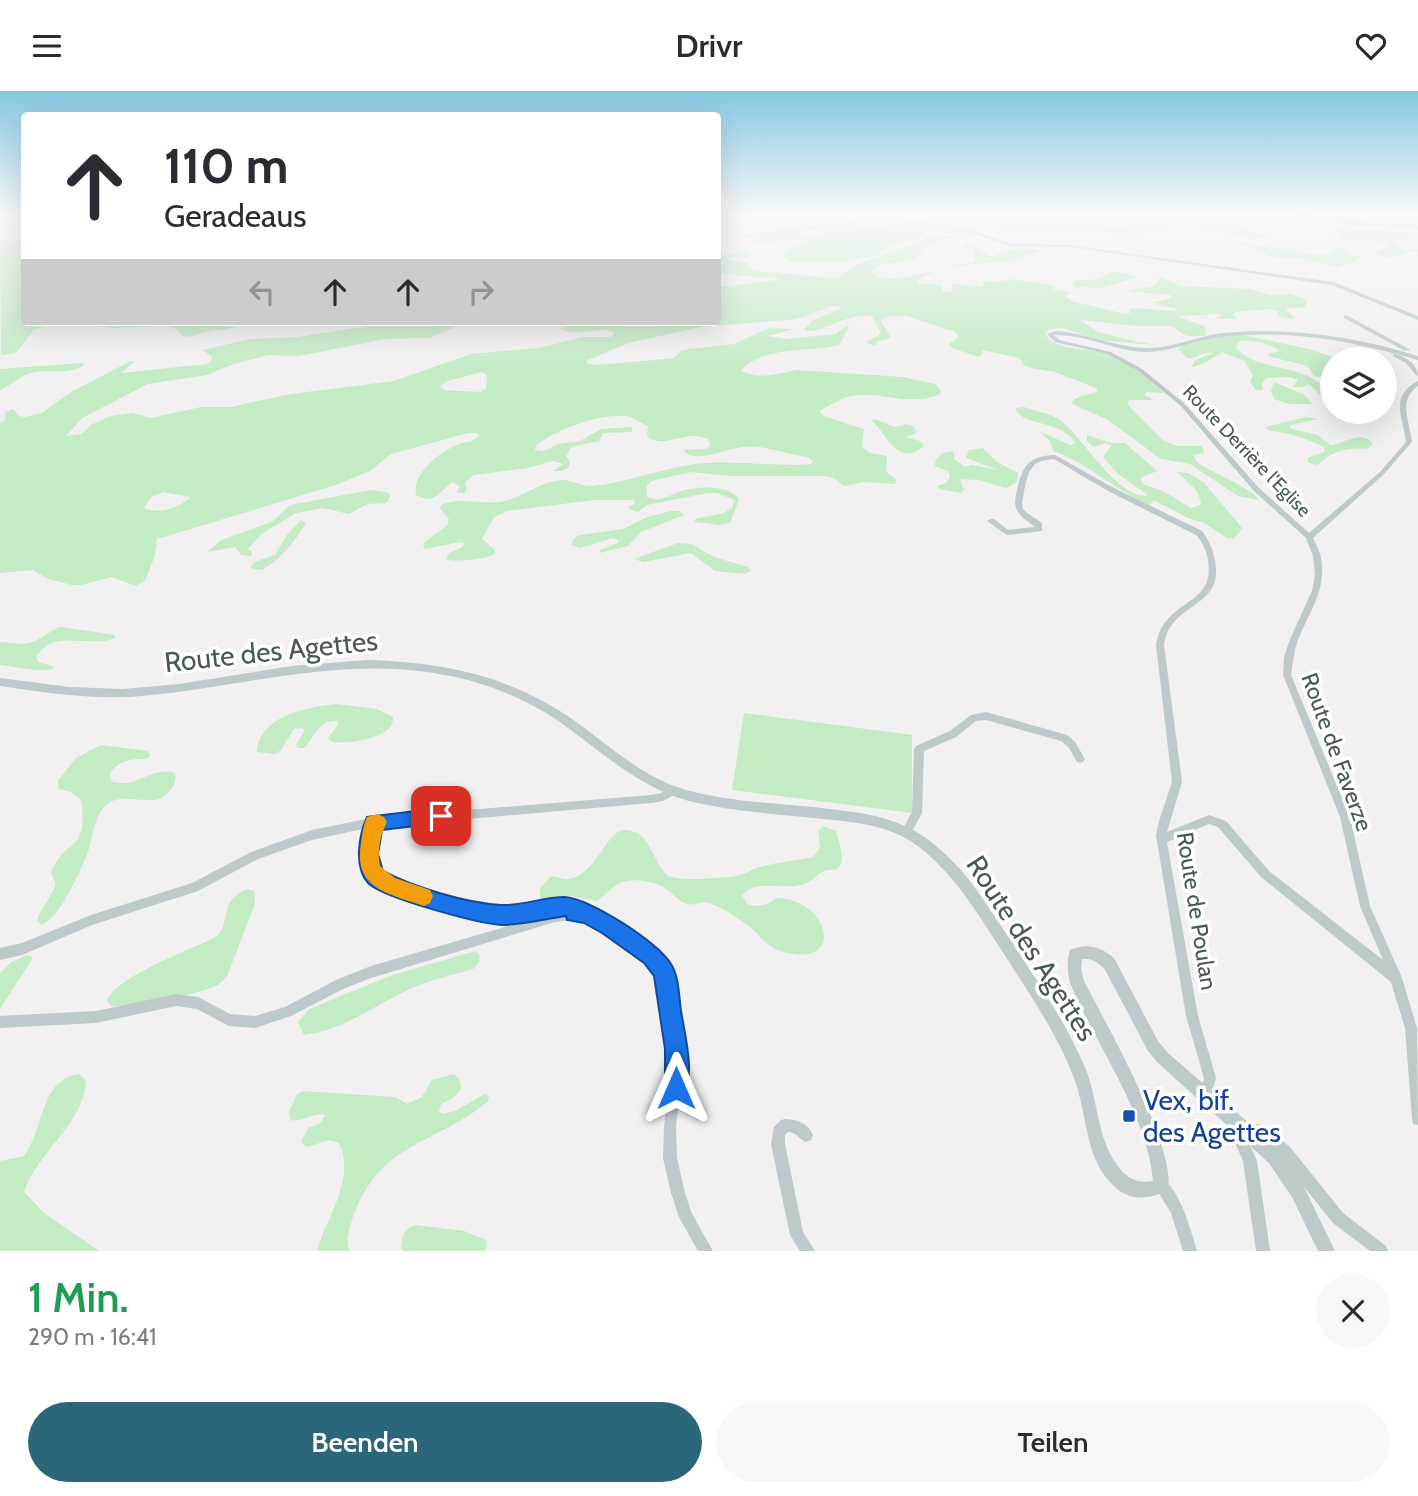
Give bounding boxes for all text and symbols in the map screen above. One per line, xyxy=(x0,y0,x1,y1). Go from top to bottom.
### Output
text: Drivr xyxy=(676,26,742,65)
icon: menu xyxy=(28,27,66,65)
icon: heart xyxy=(1352,27,1390,65)
text: 110 m xyxy=(164,136,288,195)
icon: ahead xyxy=(49,140,140,231)
text: Geradeaus xyxy=(164,196,307,235)
icon: left xyxy=(243,273,281,311)
icon: ahead xyxy=(316,273,354,311)
icon: ahead xyxy=(389,273,427,311)
icon: right xyxy=(462,273,500,311)
map controls xyxy=(1320,347,1397,424)
button: layers xyxy=(1320,347,1397,424)
street label: Route Derrière l'Eglise xyxy=(1178,380,1316,522)
street label: Route des Agettes xyxy=(163,623,379,679)
street label: Route de Faverze xyxy=(1295,669,1379,835)
pin xyxy=(411,786,471,846)
icon: arrive xyxy=(422,797,460,835)
street label: Route de Poulan xyxy=(1171,830,1223,992)
street label: Route des Agettes xyxy=(959,849,1105,1047)
position arrow xyxy=(639,1051,713,1125)
place label: Vex, bif. des Agettes xyxy=(1143,1083,1281,1149)
marker: Vex, bif. des Agettes xyxy=(1121,1108,1137,1124)
text: 1 Min. xyxy=(28,1271,129,1323)
button: close xyxy=(1316,1274,1390,1348)
text: 290 m · 16:41 xyxy=(28,1323,156,1351)
button: Beenden xyxy=(28,1402,702,1482)
button: Teilen xyxy=(716,1402,1390,1482)

